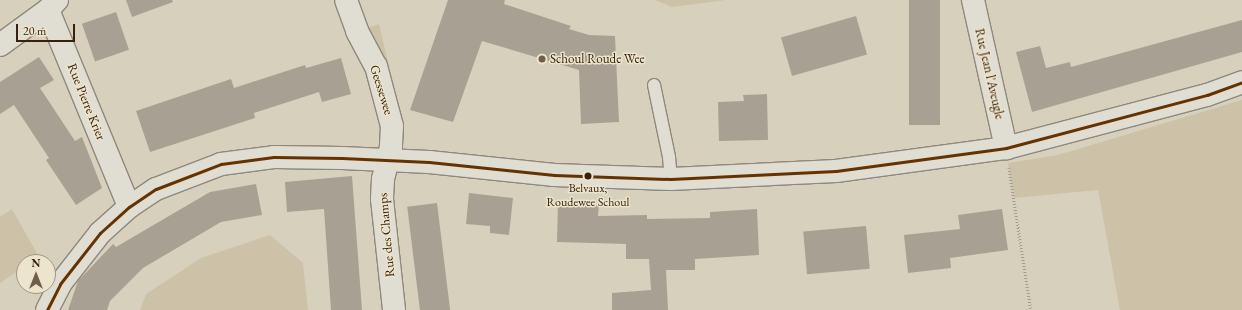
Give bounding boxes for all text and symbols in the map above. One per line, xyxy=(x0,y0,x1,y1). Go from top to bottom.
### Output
scale bar xyxy=(18,16,77,42)
text: 20 m xyxy=(23,23,46,39)
street label: Rue Jean l'Aveugle xyxy=(971,27,1007,121)
place label: Schoul Roude Wee xyxy=(550,51,644,67)
marker: Schoul Roude Wee xyxy=(537,54,547,64)
street label: Rue Pierre Krier xyxy=(64,61,108,143)
street label: Geessewee xyxy=(366,63,396,117)
marker: Belvaux, Roudewee Schoul xyxy=(583,171,593,181)
place label: Belvaux, Roudewee Schoul xyxy=(547,182,629,210)
street label: Rue des Champs xyxy=(376,192,398,278)
north arrow xyxy=(16,254,56,294)
text: N xyxy=(32,256,40,270)

